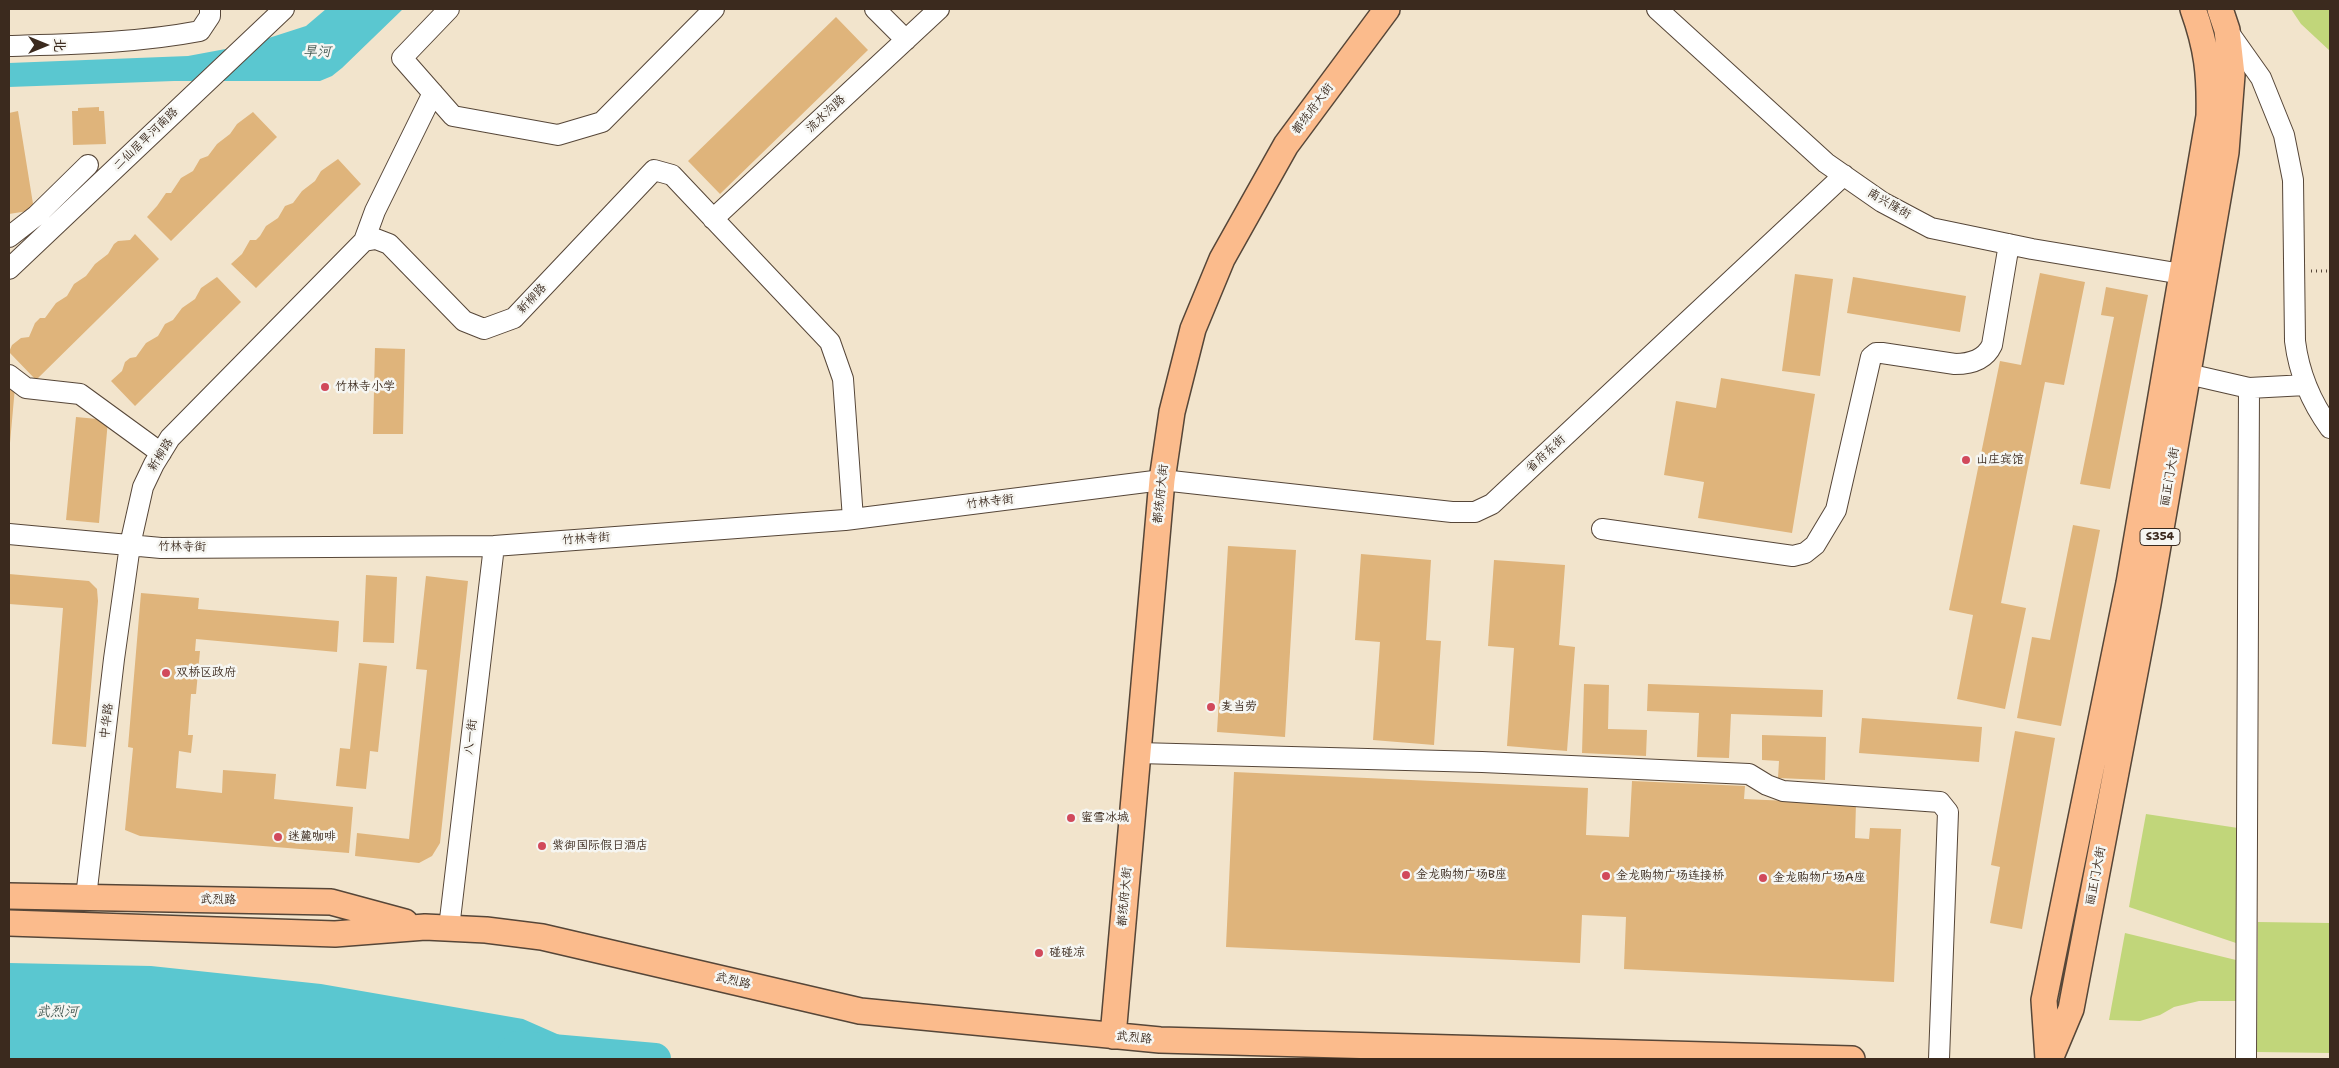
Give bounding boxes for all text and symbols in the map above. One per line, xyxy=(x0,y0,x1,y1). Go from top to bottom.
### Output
north arrow xyxy=(20,20,70,70)
text: 北 xyxy=(51,38,69,52)
water label: 旱河 xyxy=(303,44,331,60)
street label: 都统府大街 xyxy=(1289,81,1337,137)
street label: 流水沟路 xyxy=(804,92,848,136)
street label: 二仙居旱河南路 xyxy=(111,105,181,173)
street label: 南兴隆街 xyxy=(1865,186,1913,222)
street label: 新柳路 xyxy=(514,281,550,317)
place label: 竹林寺小学 xyxy=(335,380,395,394)
marker: 竹林寺小学 xyxy=(319,381,331,393)
street label: 省府东街 xyxy=(1524,432,1568,476)
street label: 新柳路 xyxy=(145,436,177,474)
street label: 丽正门大街 xyxy=(2158,446,2182,508)
place label: 山庄宾馆 xyxy=(1976,453,2024,467)
marker: 山庄宾馆 xyxy=(1960,454,1972,466)
street label: 都统府大街 xyxy=(1151,463,1171,525)
street label: 竹林寺街 xyxy=(965,492,1015,512)
road number: S354 xyxy=(2140,528,2180,546)
street label: 竹林寺街 xyxy=(562,530,610,548)
street label: 竹林寺街 xyxy=(158,539,206,555)
place label: 双桥区政府 xyxy=(176,666,236,680)
marker: 双桥区政府 xyxy=(160,667,172,679)
place label: 麦当劳 xyxy=(1221,700,1257,714)
marker: 麦当劳 xyxy=(1205,701,1217,713)
street label: 中华路 xyxy=(98,702,116,740)
street label: 八一街 xyxy=(462,718,480,756)
place label: 蜜雪冰城 xyxy=(1081,811,1129,825)
marker: 蜜雪冰城 xyxy=(1065,812,1077,824)
place label: 迷麓咖啡 xyxy=(288,830,336,844)
marker: 迷麓咖啡 xyxy=(272,831,284,843)
place label: 紫御国际假日酒店 xyxy=(552,839,648,853)
marker: 紫御国际假日酒店 xyxy=(536,840,548,852)
street label: 丽正门大街 xyxy=(2083,845,2109,907)
street label: 都统府大街 xyxy=(1115,866,1135,928)
place label: 金龙购物广场B座 xyxy=(1416,868,1507,882)
marker: 金龙购物广场B座 xyxy=(1400,869,1412,881)
place label: 金龙购物广场连接桥 xyxy=(1616,869,1724,883)
marker: 金龙购物广场连接桥 xyxy=(1600,870,1612,882)
place label: 金龙购物广场A座 xyxy=(1773,871,1866,885)
marker: 金龙购物广场A座 xyxy=(1757,872,1769,884)
street label: 武烈路 xyxy=(200,892,236,908)
place label: 碰碰凉 xyxy=(1049,946,1085,960)
marker: 碰碰凉 xyxy=(1033,947,1045,959)
street label: 武烈路 xyxy=(714,970,752,992)
water label: 武烈河 xyxy=(36,1004,78,1020)
street label: 武烈路 xyxy=(1115,1029,1153,1047)

